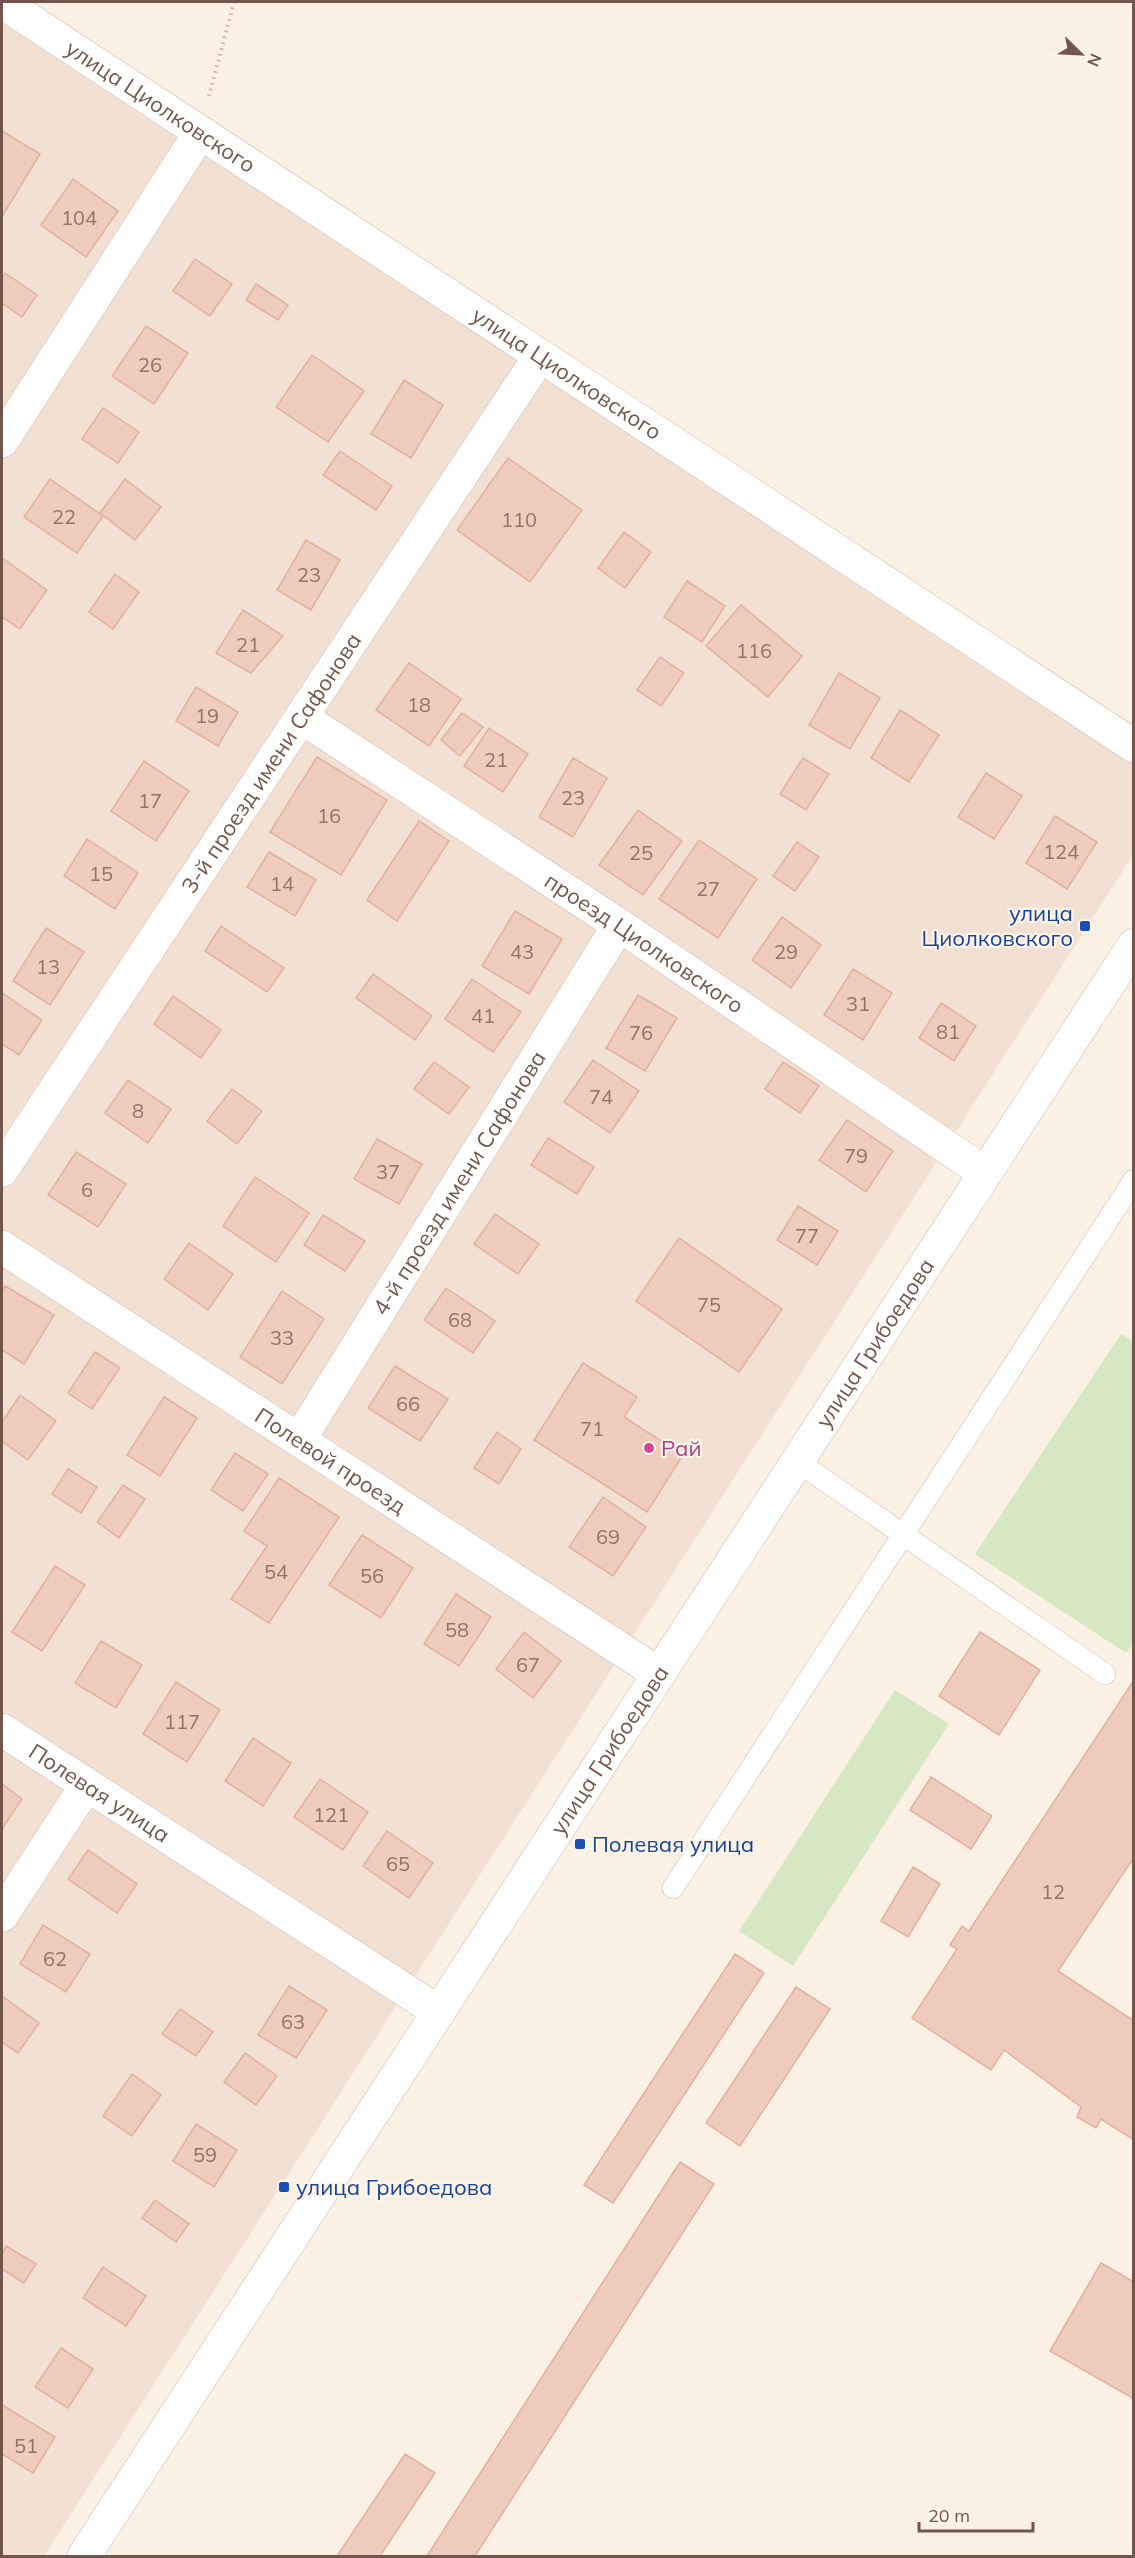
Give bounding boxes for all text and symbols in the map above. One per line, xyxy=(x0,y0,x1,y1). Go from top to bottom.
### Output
north arrow xyxy=(1051,24,1111,84)
street label: улица Циолковского xyxy=(61,34,261,179)
text: N xyxy=(1083,51,1106,70)
house number: 104 xyxy=(61,205,97,230)
street label: улица Циолковского xyxy=(467,301,667,446)
house number: 26 xyxy=(138,352,162,377)
house number: 22 xyxy=(52,504,76,529)
house number: 110 xyxy=(501,507,537,532)
house number: 23 xyxy=(297,562,321,587)
street label: 3-й проезд имени Сафонова xyxy=(175,627,367,898)
house number: 21 xyxy=(236,632,260,657)
house number: 116 xyxy=(736,638,772,663)
house number: 18 xyxy=(407,692,431,717)
house number: 19 xyxy=(195,703,219,728)
house number: 21 xyxy=(484,747,508,772)
house number: 23 xyxy=(561,785,585,810)
house number: 17 xyxy=(138,788,162,813)
house number: 16 xyxy=(317,803,341,828)
house number: 124 xyxy=(1043,839,1079,864)
house number: 25 xyxy=(629,840,653,865)
house number: 15 xyxy=(89,861,113,886)
street label: проезд Циолковского xyxy=(540,866,749,1020)
house number: 14 xyxy=(270,871,294,896)
house number: 27 xyxy=(696,876,720,901)
place label: улица Циолковского xyxy=(922,899,1073,952)
marker: улица Циолковского xyxy=(1078,919,1092,933)
house number: 43 xyxy=(510,939,534,964)
house number: 29 xyxy=(774,939,798,964)
house number: 13 xyxy=(36,954,60,979)
house number: 31 xyxy=(846,991,870,1016)
house number: 41 xyxy=(471,1003,495,1028)
house number: 81 xyxy=(936,1019,960,1044)
house number: 76 xyxy=(629,1020,653,1045)
street label: 4-й проезд имени Сафонова xyxy=(366,1045,552,1320)
house number: 74 xyxy=(589,1084,613,1109)
house number: 8 xyxy=(132,1098,144,1123)
house number: 79 xyxy=(844,1143,868,1168)
house number: 37 xyxy=(376,1159,400,1184)
house number: 6 xyxy=(81,1177,93,1202)
house number: 77 xyxy=(795,1223,819,1248)
street label: улица Грибоедова xyxy=(809,1253,940,1433)
house number: 75 xyxy=(697,1292,721,1317)
house number: 68 xyxy=(448,1307,472,1332)
house number: 33 xyxy=(270,1325,294,1350)
house number: 66 xyxy=(396,1391,420,1416)
street label: Полевой проезд xyxy=(250,1401,412,1520)
house number: 71 xyxy=(580,1416,604,1441)
place label: Рай xyxy=(661,1434,702,1462)
marker: Рай xyxy=(642,1441,656,1455)
house number: 69 xyxy=(596,1524,620,1549)
house number: 54 xyxy=(264,1559,288,1584)
house number: 56 xyxy=(360,1563,384,1588)
house number: 58 xyxy=(445,1617,469,1642)
house number: 67 xyxy=(516,1652,540,1677)
street label: улица Грибоедова xyxy=(544,1660,675,1840)
house number: 117 xyxy=(164,1709,200,1734)
street label: Полевая улица xyxy=(24,1737,175,1849)
house number: 121 xyxy=(313,1802,349,1827)
place label: Полевая улица xyxy=(592,1830,754,1858)
marker: Полевая улица xyxy=(573,1837,587,1851)
house number: 65 xyxy=(386,1851,410,1876)
house number: 12 xyxy=(1041,1879,1065,1904)
house number: 62 xyxy=(43,1946,67,1971)
house number: 63 xyxy=(281,2009,305,2034)
house number: 59 xyxy=(193,2142,217,2167)
place label: улица Грибоедова xyxy=(296,2173,492,2201)
marker: улица Грибоедова xyxy=(277,2180,291,2194)
house number: 51 xyxy=(14,2433,38,2458)
scale bar xyxy=(919,2495,1033,2533)
text: 20 m xyxy=(928,2504,970,2527)

